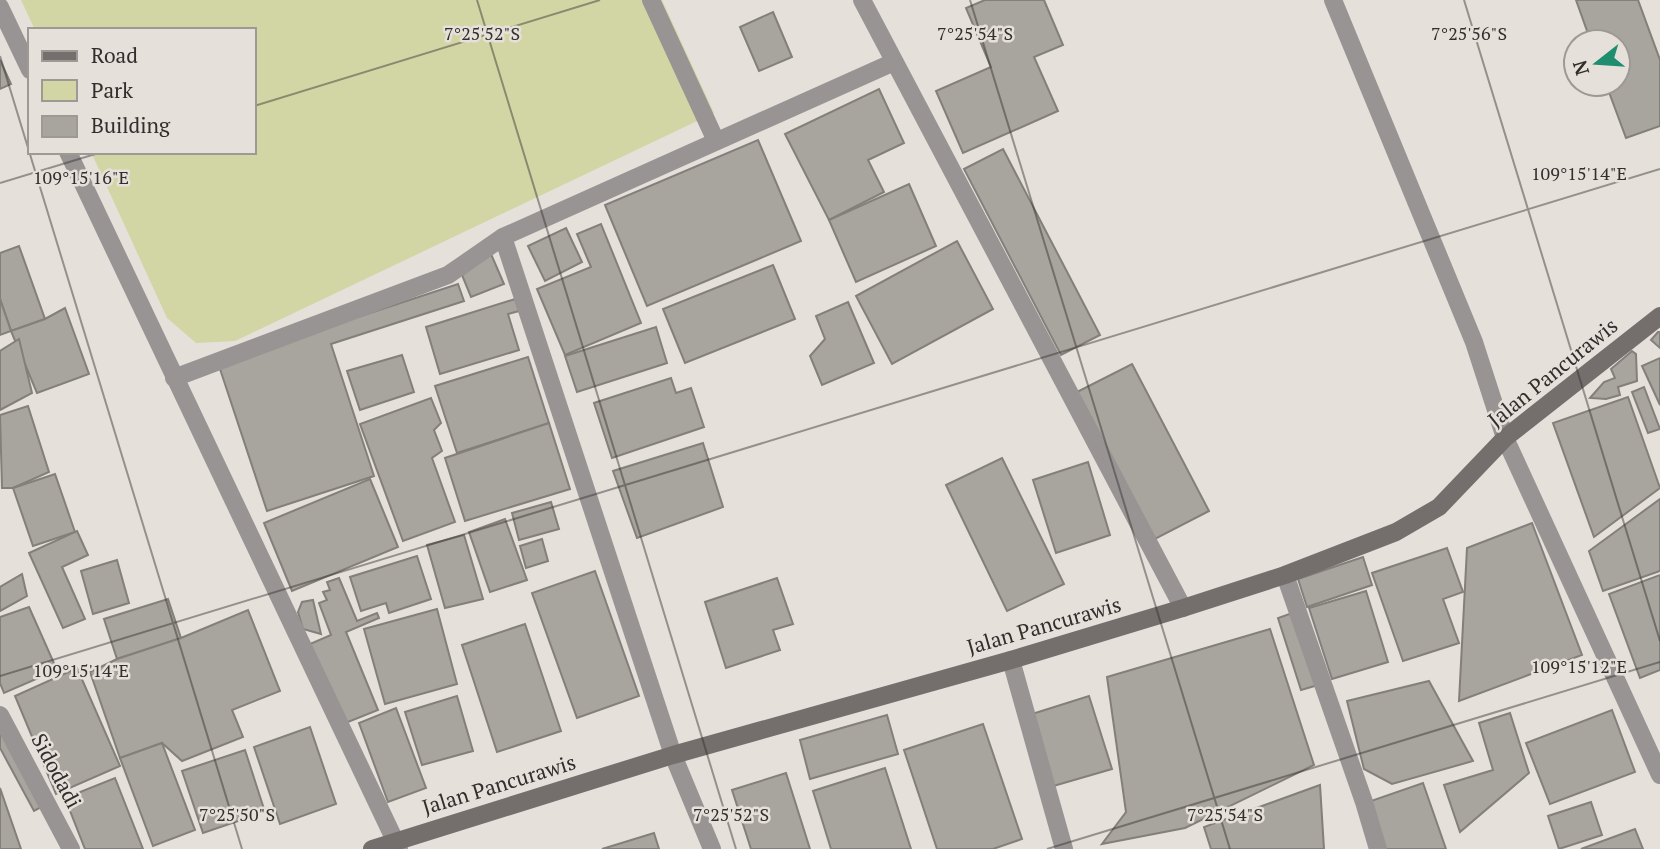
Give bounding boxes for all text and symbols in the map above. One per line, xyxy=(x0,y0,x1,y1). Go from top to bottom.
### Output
text: 7°25'52"S xyxy=(444,21,520,45)
text: 7°25'54"S xyxy=(937,21,1013,45)
text: 7°25'56"S xyxy=(1431,21,1507,45)
legend xyxy=(28,28,256,154)
north arrow xyxy=(1562,28,1632,98)
text: Road xyxy=(91,41,138,69)
text: N xyxy=(1566,57,1594,79)
text: Park xyxy=(91,76,133,104)
text: Building xyxy=(91,111,171,139)
text: 109°15'14"E xyxy=(1531,161,1627,185)
text: 109°15'16"E xyxy=(33,165,129,189)
street label: Jalan Pancurawis xyxy=(1482,311,1623,433)
street label: Jalan Pancurawis xyxy=(963,590,1124,660)
text: 109°15'12"E xyxy=(1531,654,1627,678)
text: 109°15'14"E xyxy=(33,658,129,682)
street label: Sidodadi xyxy=(25,728,88,813)
street label: Jalan Pancurawis xyxy=(419,747,579,821)
text: 7°25'50"S xyxy=(199,802,275,826)
text: 7°25'52"S xyxy=(693,802,769,826)
text: 7°25'54"S xyxy=(1187,802,1263,826)

